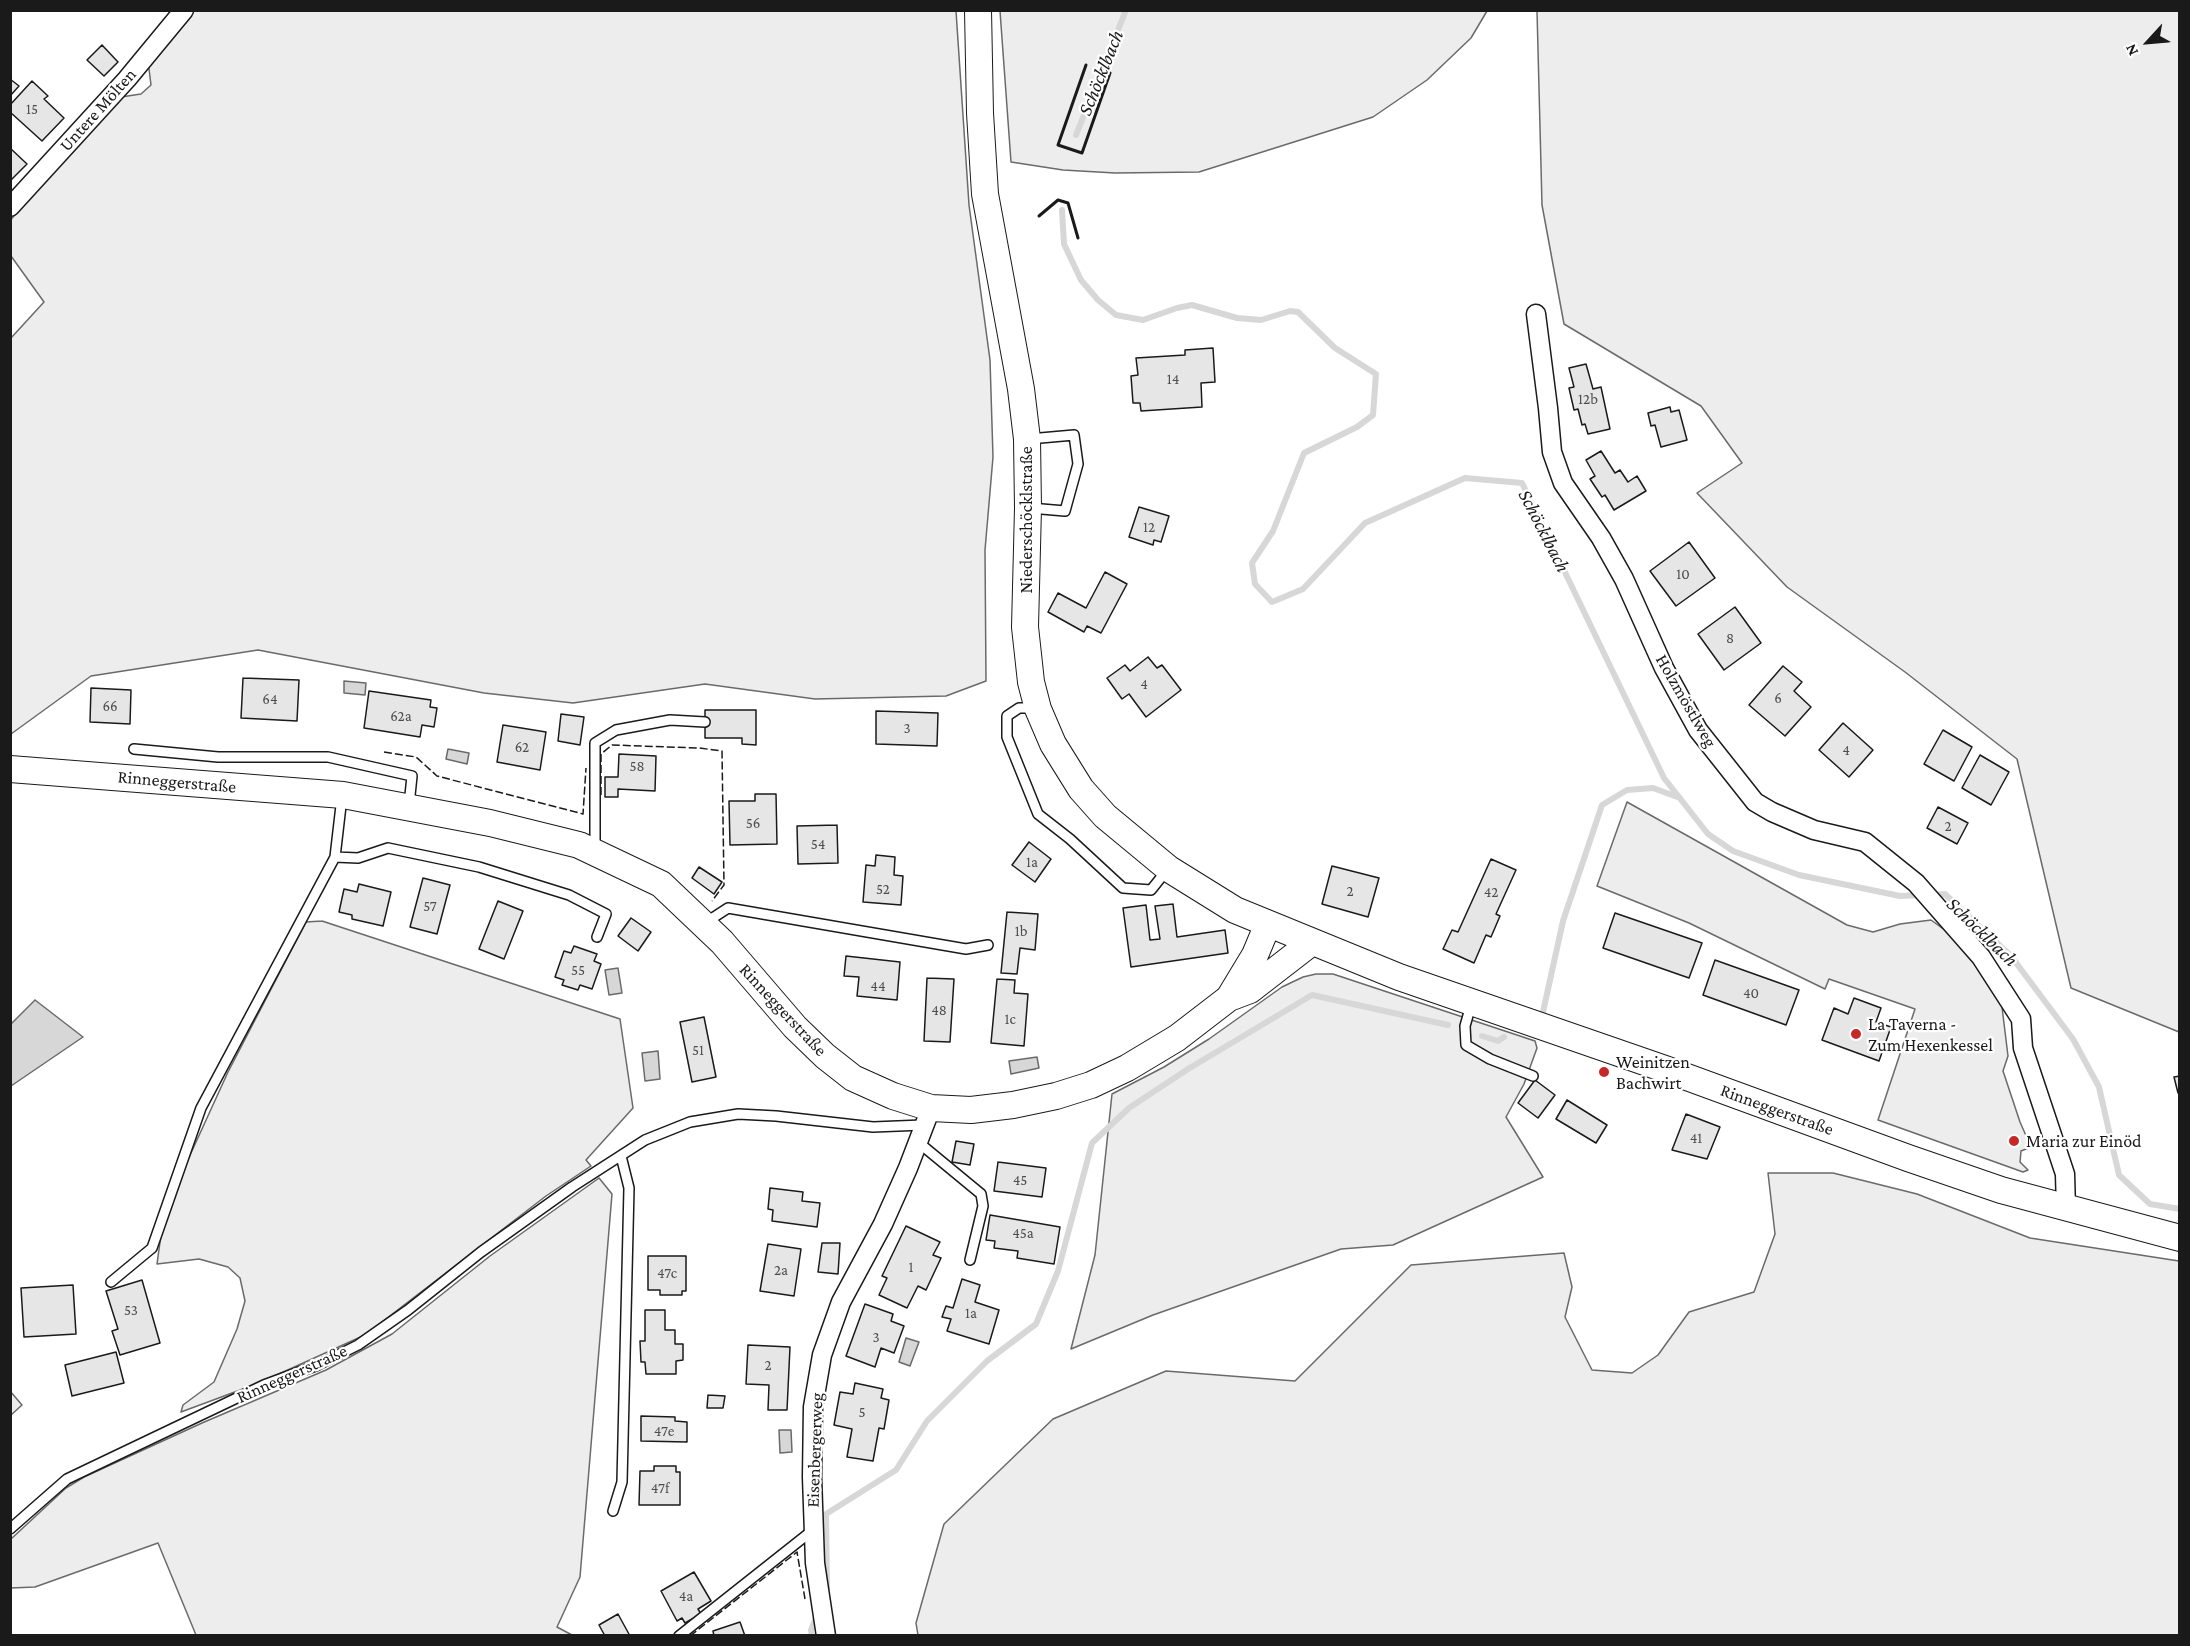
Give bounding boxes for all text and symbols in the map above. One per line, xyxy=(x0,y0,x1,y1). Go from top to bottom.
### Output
north arrow xyxy=(2118,12,2178,72)
water label: Schöcklbach xyxy=(1073,27,1129,119)
text: N xyxy=(2121,41,2141,59)
street label: Untere Mölten xyxy=(55,64,141,156)
house number: 15 xyxy=(26,100,38,118)
house number: 14 xyxy=(1167,370,1179,388)
house number: 12b xyxy=(1578,390,1598,408)
street label: Niederschöcklstraße xyxy=(1015,446,1037,594)
water label: Schöcklbach xyxy=(1513,486,1575,576)
house number: 12 xyxy=(1143,518,1155,536)
house number: 10 xyxy=(1676,565,1690,583)
house number: 8 xyxy=(1726,629,1734,647)
street label: Holzmöstlweg xyxy=(1651,651,1721,751)
house number: 4 xyxy=(1140,675,1148,693)
house number: 6 xyxy=(1774,689,1782,707)
house number: 64 xyxy=(262,690,278,708)
house number: 66 xyxy=(102,697,118,715)
house number: 62a xyxy=(390,707,412,725)
house number: 3 xyxy=(903,719,911,737)
house number: 62 xyxy=(515,738,529,756)
house number: 4 xyxy=(1842,741,1850,759)
house number: 58 xyxy=(629,757,645,775)
street label: Rinneggerstraße xyxy=(117,766,237,798)
house number: 56 xyxy=(746,814,760,832)
house number: 2 xyxy=(1944,817,1952,835)
house number: 54 xyxy=(811,835,825,853)
house number: 1a xyxy=(1026,853,1038,871)
house number: 52 xyxy=(876,880,890,898)
house number: 2 xyxy=(1346,882,1354,900)
house number: 42 xyxy=(1484,883,1498,901)
water label: Schöcklbach xyxy=(1941,892,2023,972)
house number: 57 xyxy=(423,897,437,915)
house number: 1b xyxy=(1015,922,1027,940)
street label: Rinneggerstraße xyxy=(735,959,831,1061)
house number: 55 xyxy=(571,961,585,979)
house number: 44 xyxy=(870,977,886,995)
house number: 40 xyxy=(1743,984,1759,1002)
house number: 48 xyxy=(931,1001,947,1019)
house number: 1c xyxy=(1004,1010,1016,1028)
place label: La Taverna - Zum Hexenkessel xyxy=(1868,1013,1993,1056)
marker: La Taverna - Zum Hexenkessel xyxy=(1849,1027,1863,1041)
house number: 51 xyxy=(692,1041,704,1059)
place label: Weinitzen Bachwirt xyxy=(1616,1051,1690,1094)
marker: Weinitzen Bachwirt xyxy=(1597,1065,1611,1079)
street label: Rinneggerstraße xyxy=(1718,1080,1836,1140)
house number: 41 xyxy=(1690,1129,1702,1147)
place label: Maria zur Einöd xyxy=(2026,1130,2142,1152)
marker: Maria zur Einöd xyxy=(2007,1134,2021,1148)
house number: 45 xyxy=(1013,1171,1027,1189)
house number: 45a xyxy=(1012,1224,1034,1242)
house number: 1 xyxy=(909,1258,913,1276)
house number: 2a xyxy=(774,1261,788,1279)
house number: 47c xyxy=(657,1264,677,1282)
house number: 53 xyxy=(124,1301,138,1319)
house number: 1a xyxy=(965,1304,977,1322)
house number: 3 xyxy=(872,1328,880,1346)
street label: Rinneggerstraße xyxy=(233,1340,351,1408)
house number: 2 xyxy=(764,1356,772,1374)
street label: Eisenbergerweg xyxy=(802,1392,828,1508)
house number: 5 xyxy=(858,1403,866,1421)
house number: 47e xyxy=(654,1422,674,1440)
house number: 47f xyxy=(651,1479,669,1497)
house number: 4a xyxy=(679,1587,693,1605)

